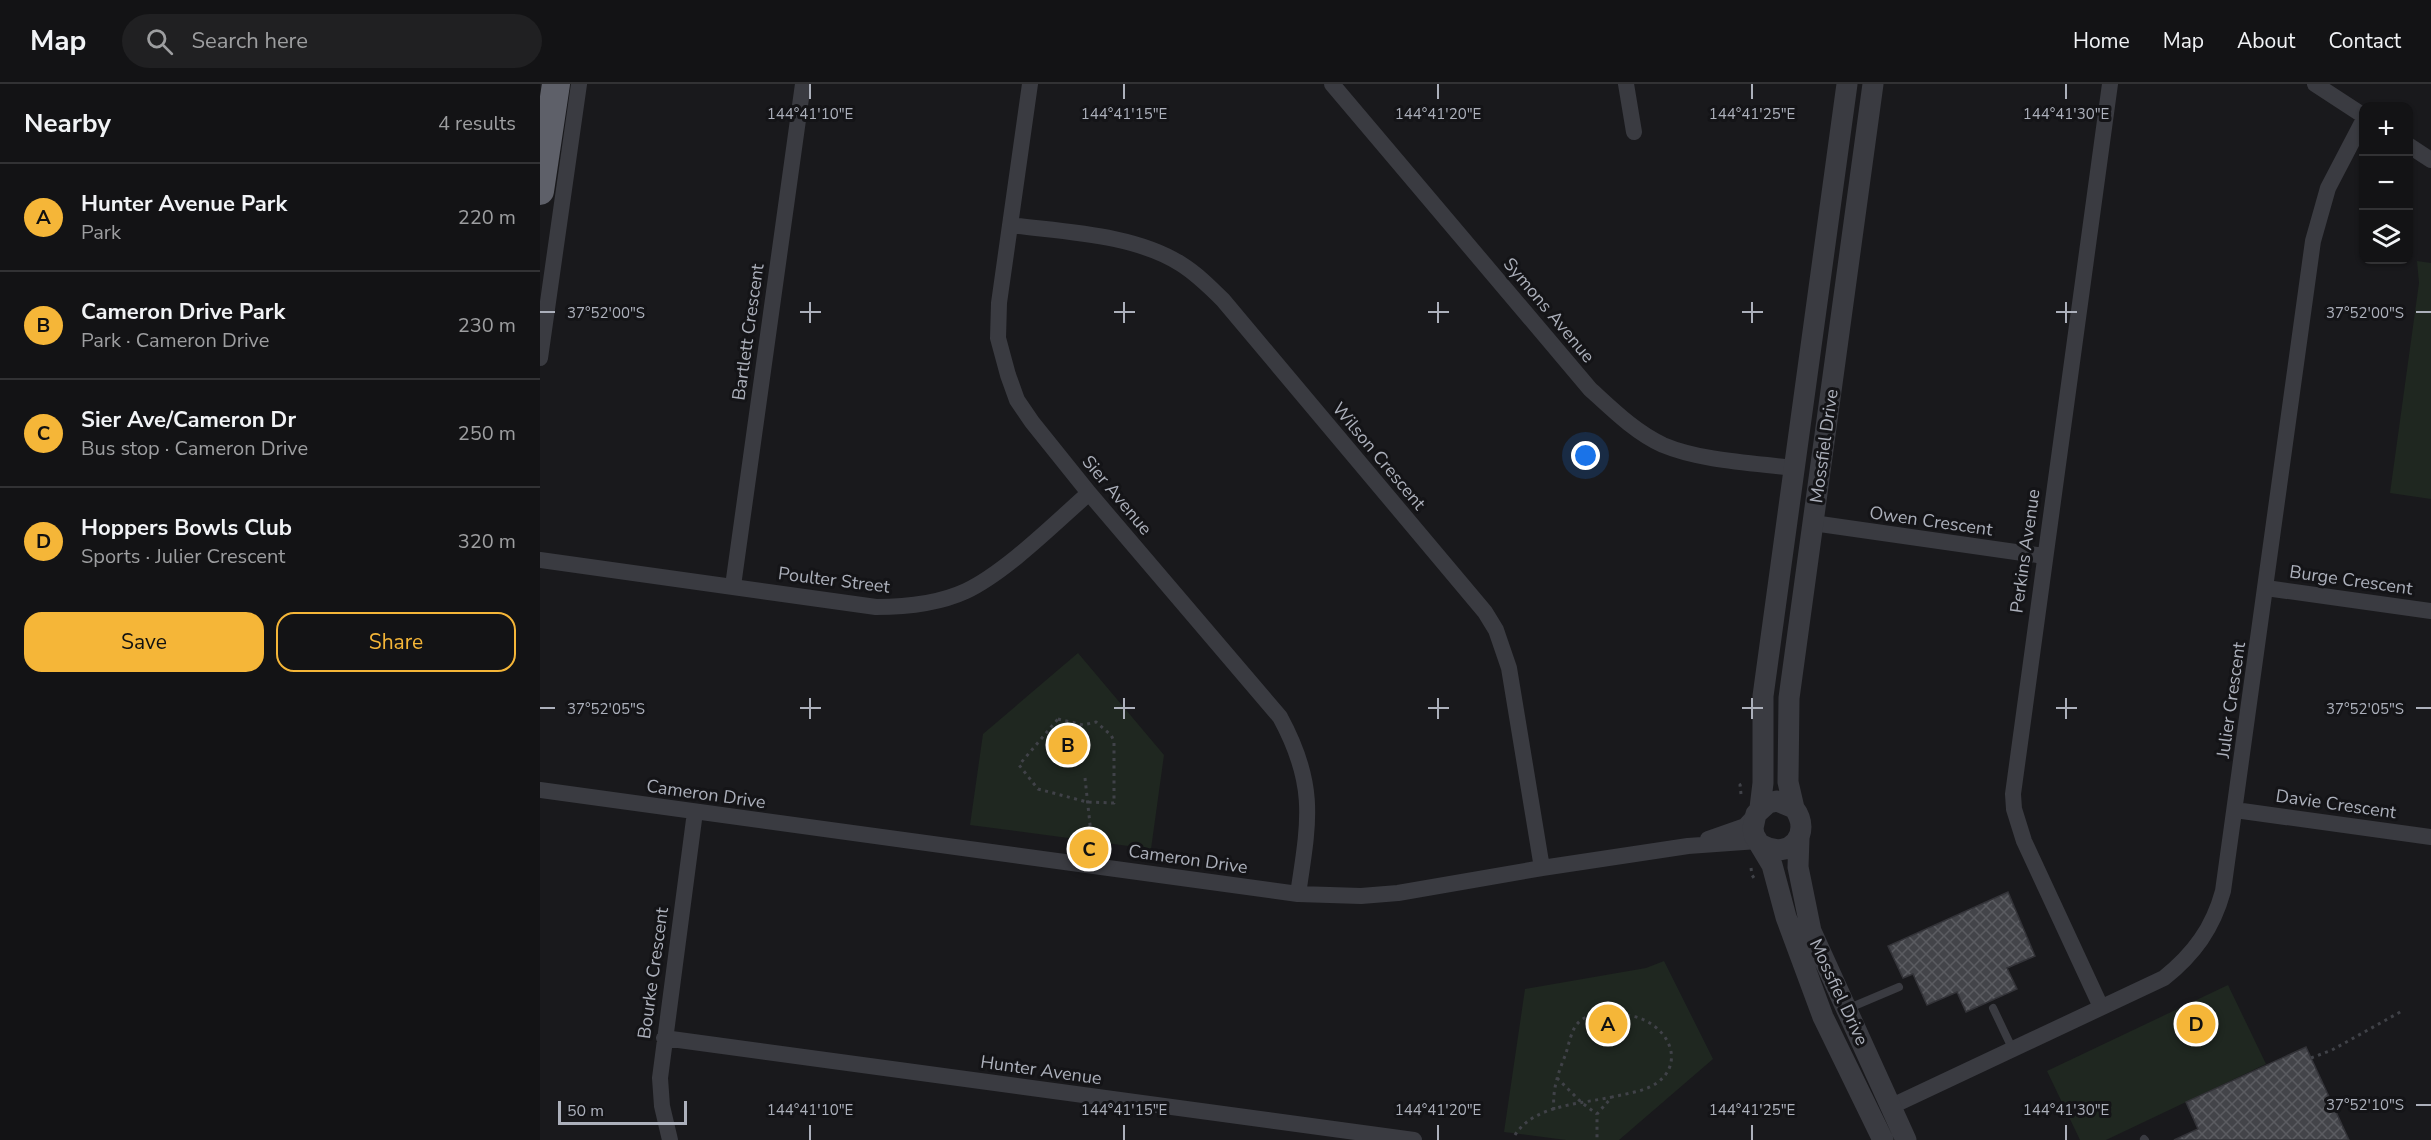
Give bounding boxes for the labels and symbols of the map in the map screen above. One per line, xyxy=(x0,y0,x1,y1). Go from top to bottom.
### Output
text: 144°41'10"E xyxy=(767,104,853,124)
text: 144°41'15"E xyxy=(1081,104,1167,124)
text: 144°41'20"E xyxy=(1395,104,1481,124)
text: 144°41'25"E xyxy=(1709,104,1795,124)
text: 144°41'30"E xyxy=(2023,104,2109,124)
street label: Symons Avenue xyxy=(1498,252,1600,368)
street label: Bartlett Crescent xyxy=(727,261,770,402)
text: 37°52'00"S xyxy=(567,303,645,323)
text: 37°52'00"S xyxy=(2326,303,2404,323)
street label: Mossfiel Drive xyxy=(1804,387,1844,505)
street label: Wilson Crescent xyxy=(1327,397,1432,515)
your location xyxy=(1571,441,1600,470)
street label: Sier Avenue xyxy=(1077,450,1157,540)
street label: Perkins Avenue xyxy=(2004,487,2046,615)
street label: Owen Crescent xyxy=(1868,500,1995,542)
street label: Burge Crescent xyxy=(2288,559,2415,601)
street label: Poulter Street xyxy=(777,561,892,599)
street label: Julier Crescent xyxy=(2211,640,2251,761)
text: 37°52'05"S xyxy=(567,699,645,719)
text: 37°52'05"S xyxy=(2326,699,2404,719)
pin: B xyxy=(1048,722,1088,768)
street label: Cameron Drive xyxy=(645,774,767,814)
street label: Davie Crescent xyxy=(2274,784,2398,824)
pin: C xyxy=(1070,826,1108,872)
street label: Cameron Drive xyxy=(1127,839,1249,879)
street label: Bourke Crescent xyxy=(632,905,674,1040)
street label: Mossfiel Drive xyxy=(1804,935,1874,1049)
pin: A xyxy=(1588,1002,1628,1046)
pin: D xyxy=(2176,1002,2216,1046)
street label: Hunter Avenue xyxy=(979,1050,1103,1090)
text: 37°52'10"S xyxy=(2326,1095,2404,1115)
scale bar xyxy=(558,1098,687,1126)
text: 144°41'10"E xyxy=(767,1100,853,1120)
text: 144°41'15"E xyxy=(1081,1100,1167,1120)
text: 144°41'20"E xyxy=(1395,1100,1481,1120)
text: 144°41'25"E xyxy=(1709,1100,1795,1120)
text: 144°41'30"E xyxy=(2023,1100,2109,1120)

